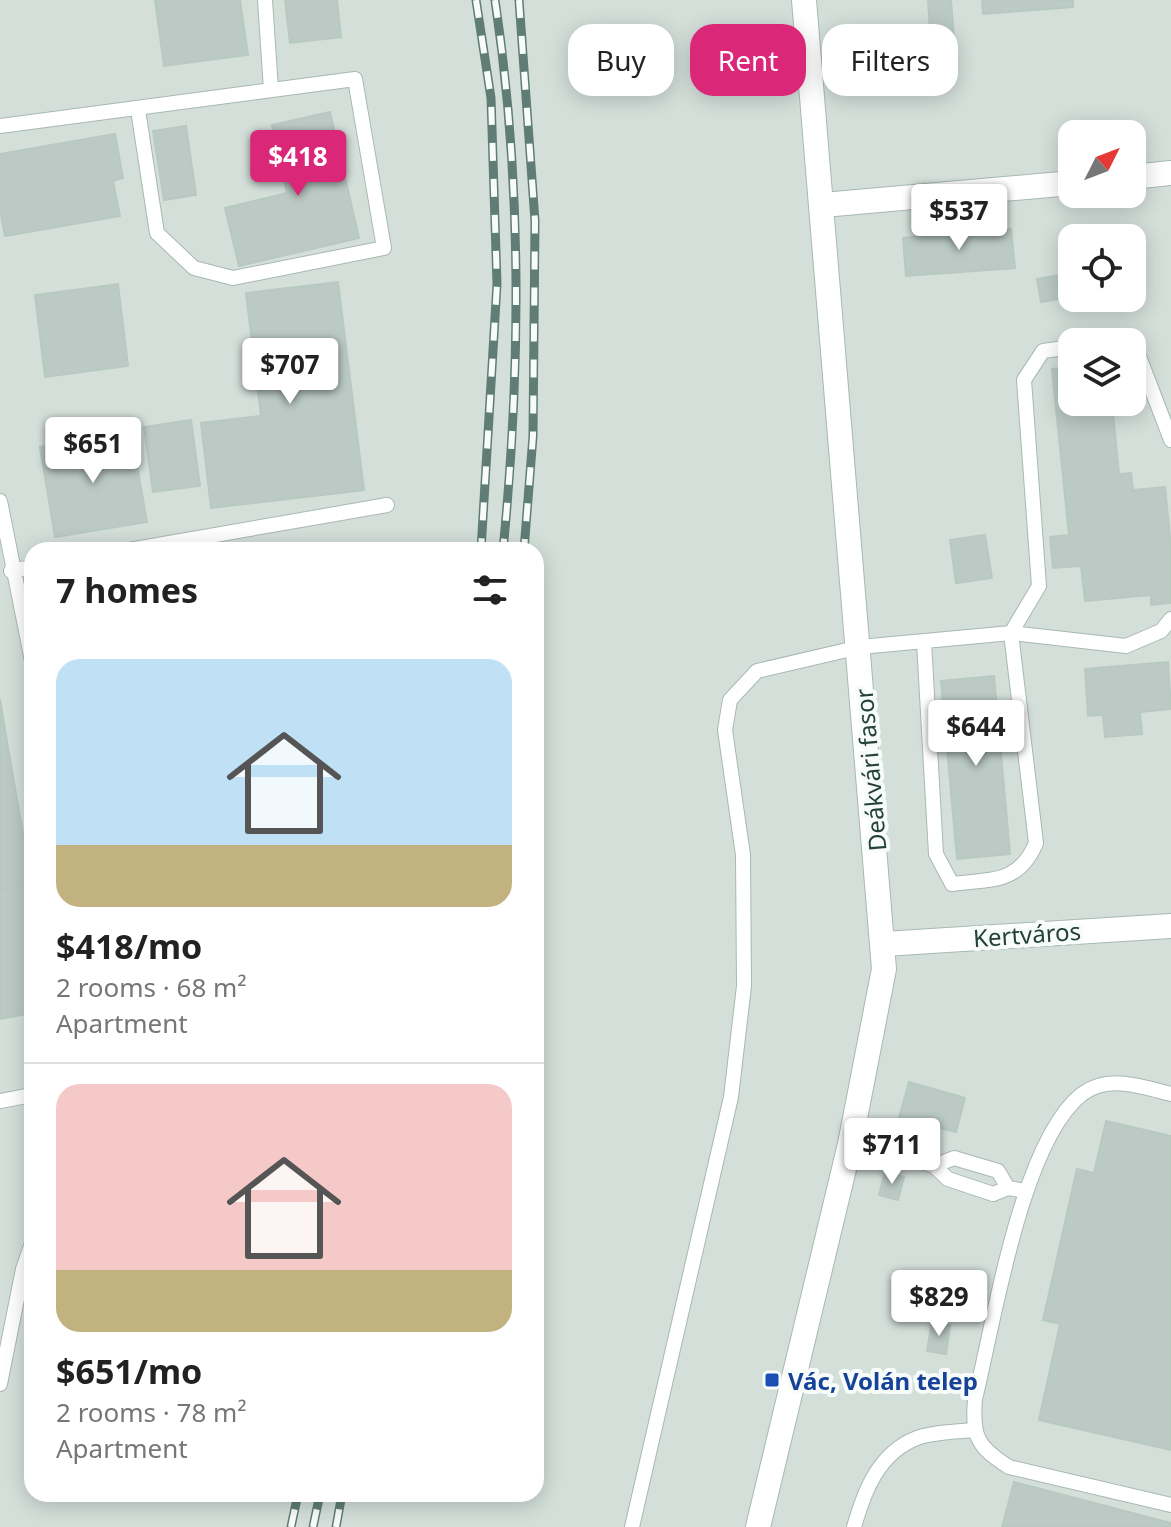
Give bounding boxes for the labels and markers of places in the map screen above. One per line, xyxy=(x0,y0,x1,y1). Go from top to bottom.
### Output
pin: $418 xyxy=(251,130,345,198)
pin: $537 xyxy=(912,184,1006,252)
pin: $707 xyxy=(243,338,337,406)
pin: $651 xyxy=(46,417,140,485)
pin: $644 xyxy=(929,700,1023,768)
pin: $711 xyxy=(845,1118,939,1186)
pin: $829 xyxy=(892,1270,986,1338)
place label: Vác, Volán telep xyxy=(788,1364,978,1397)
marker: Vác, Volán telep xyxy=(763,1371,781,1389)

